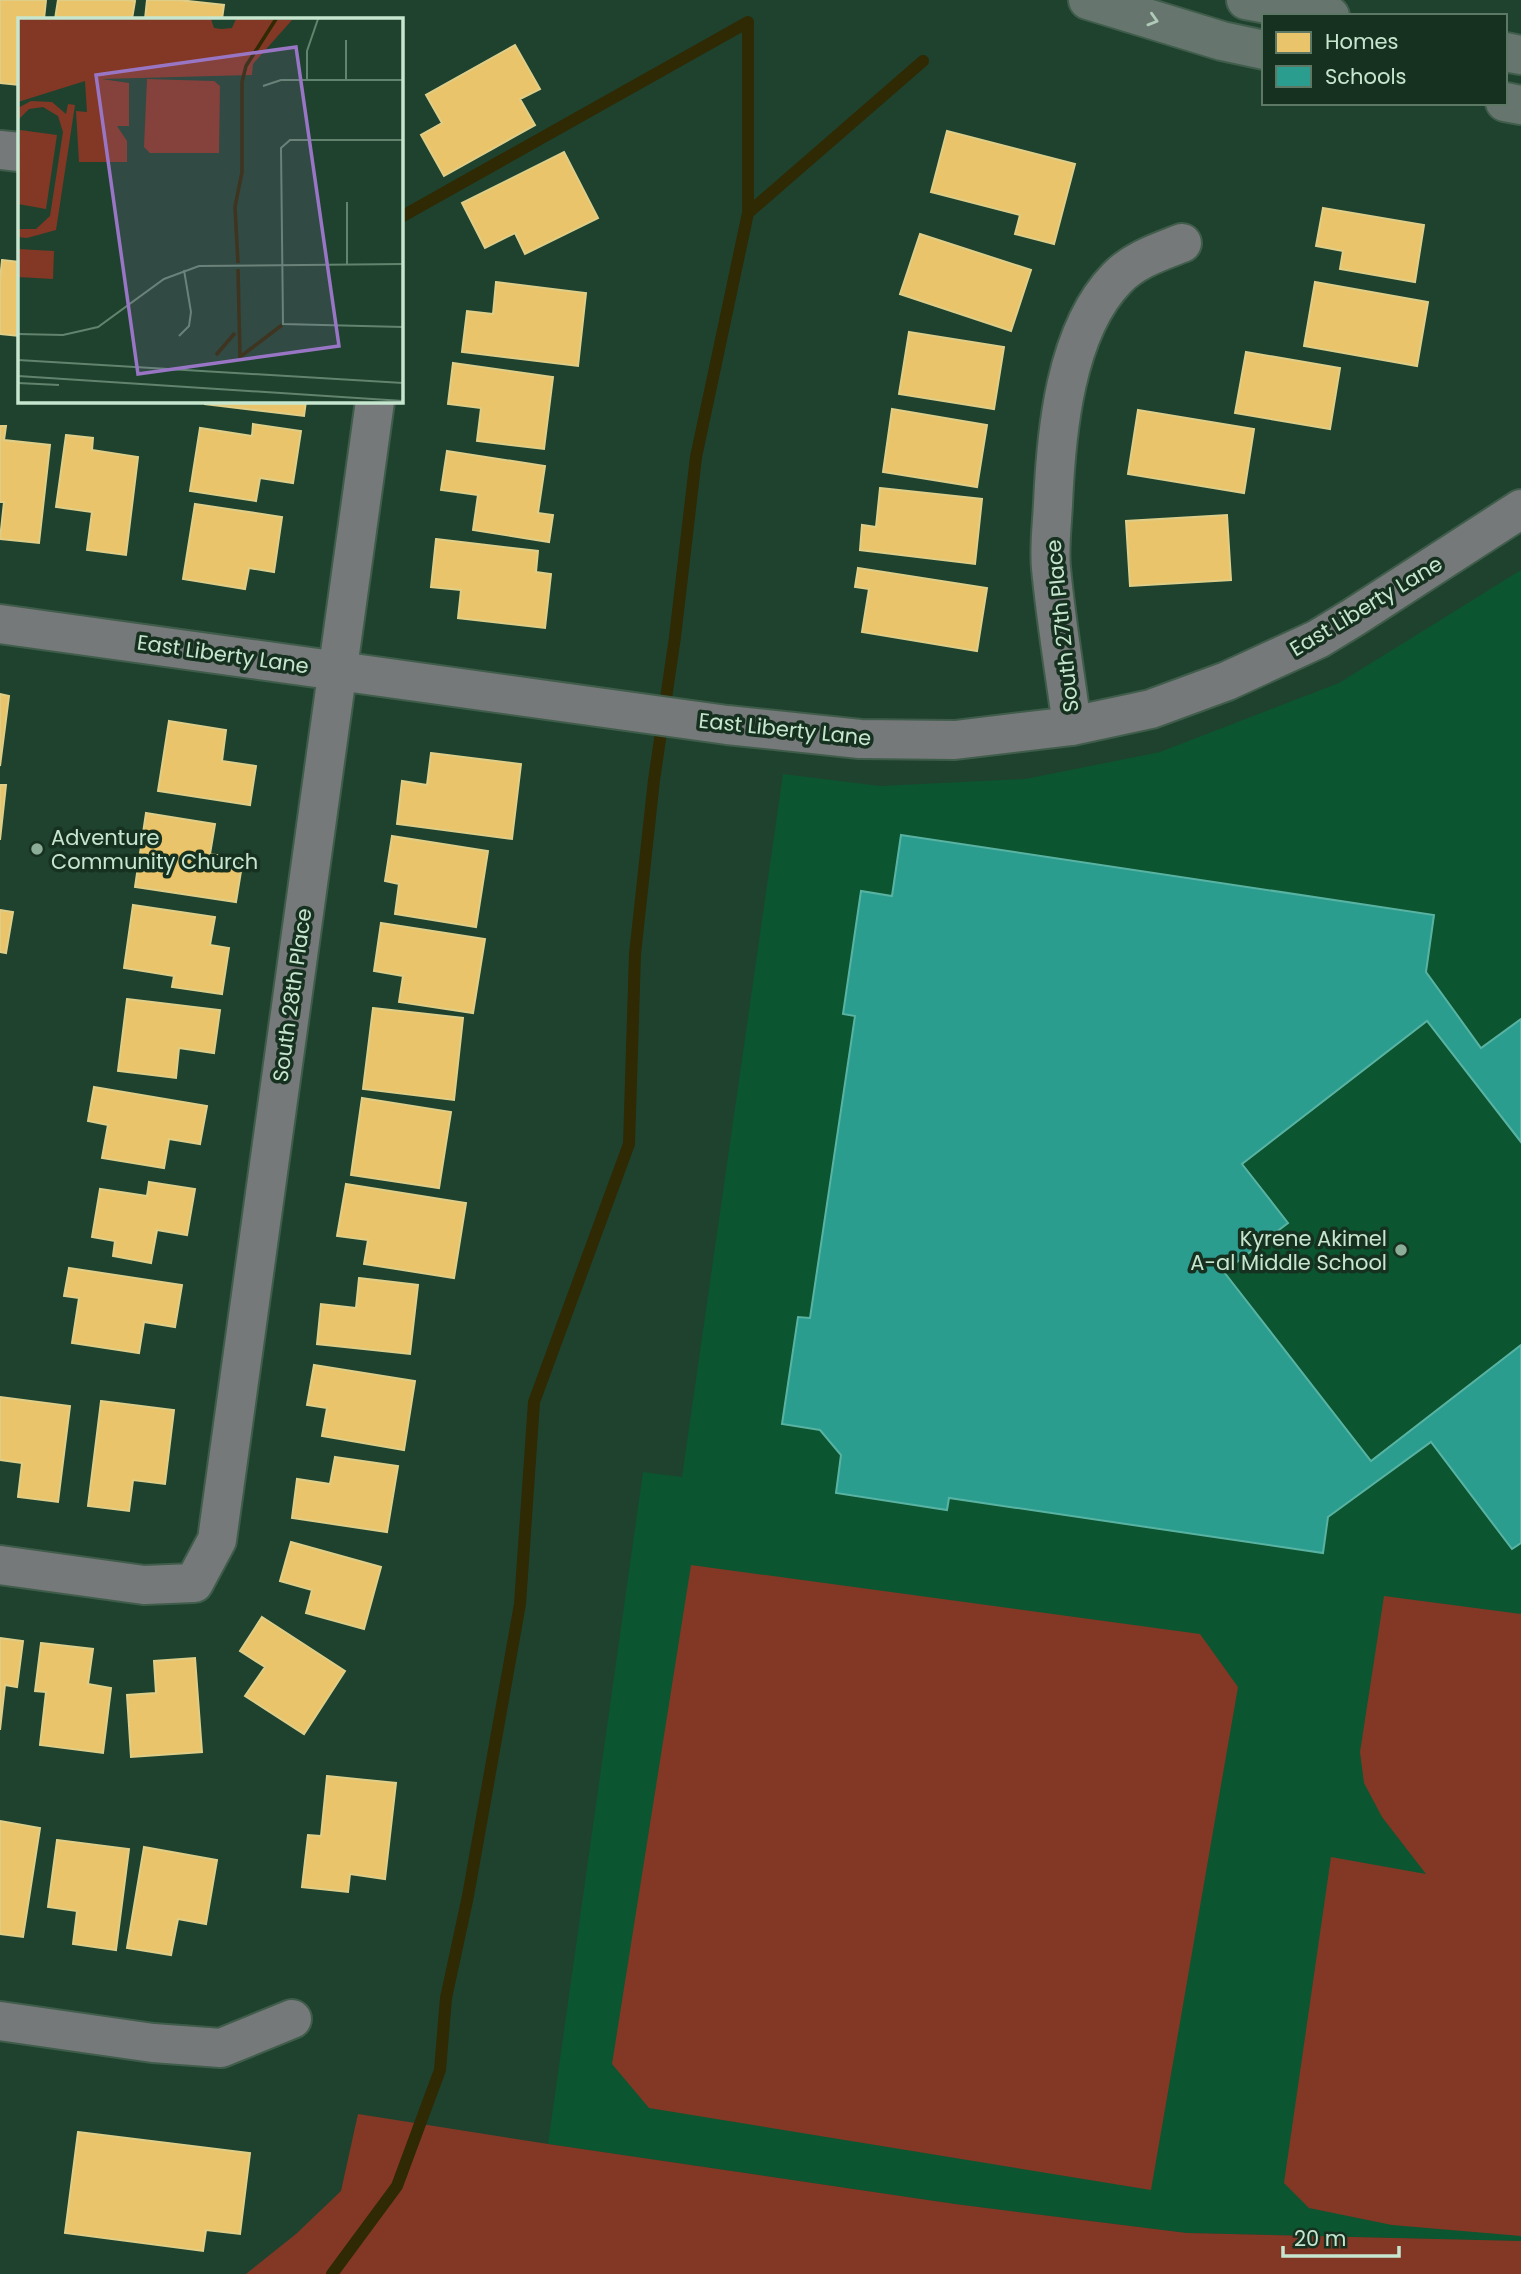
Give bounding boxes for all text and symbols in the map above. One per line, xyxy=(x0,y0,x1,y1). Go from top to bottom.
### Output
one-way arrow xyxy=(1147,12,1159,27)
legend xyxy=(1262,14,1507,105)
inset map xyxy=(18,18,402,402)
text: Homes xyxy=(1325,27,1399,56)
text: Schools xyxy=(1325,62,1407,91)
street label: South 27th Place xyxy=(1039,538,1085,714)
street label: East Liberty Lane xyxy=(1284,549,1448,663)
street label: East Liberty Lane xyxy=(135,628,311,680)
street label: East Liberty Lane xyxy=(697,706,873,752)
place label: Adventure Community Church xyxy=(51,823,258,876)
marker: Adventure Community Church xyxy=(29,841,45,857)
street label: South 28th Place xyxy=(265,906,319,1084)
place label: Kyrene Akimel A-al Middle School xyxy=(1190,1224,1387,1277)
marker: Kyrene Akimel A-al Middle School xyxy=(1393,1242,1409,1258)
scale bar xyxy=(1283,2214,1398,2258)
text: 20 m xyxy=(1294,2224,1347,2253)

